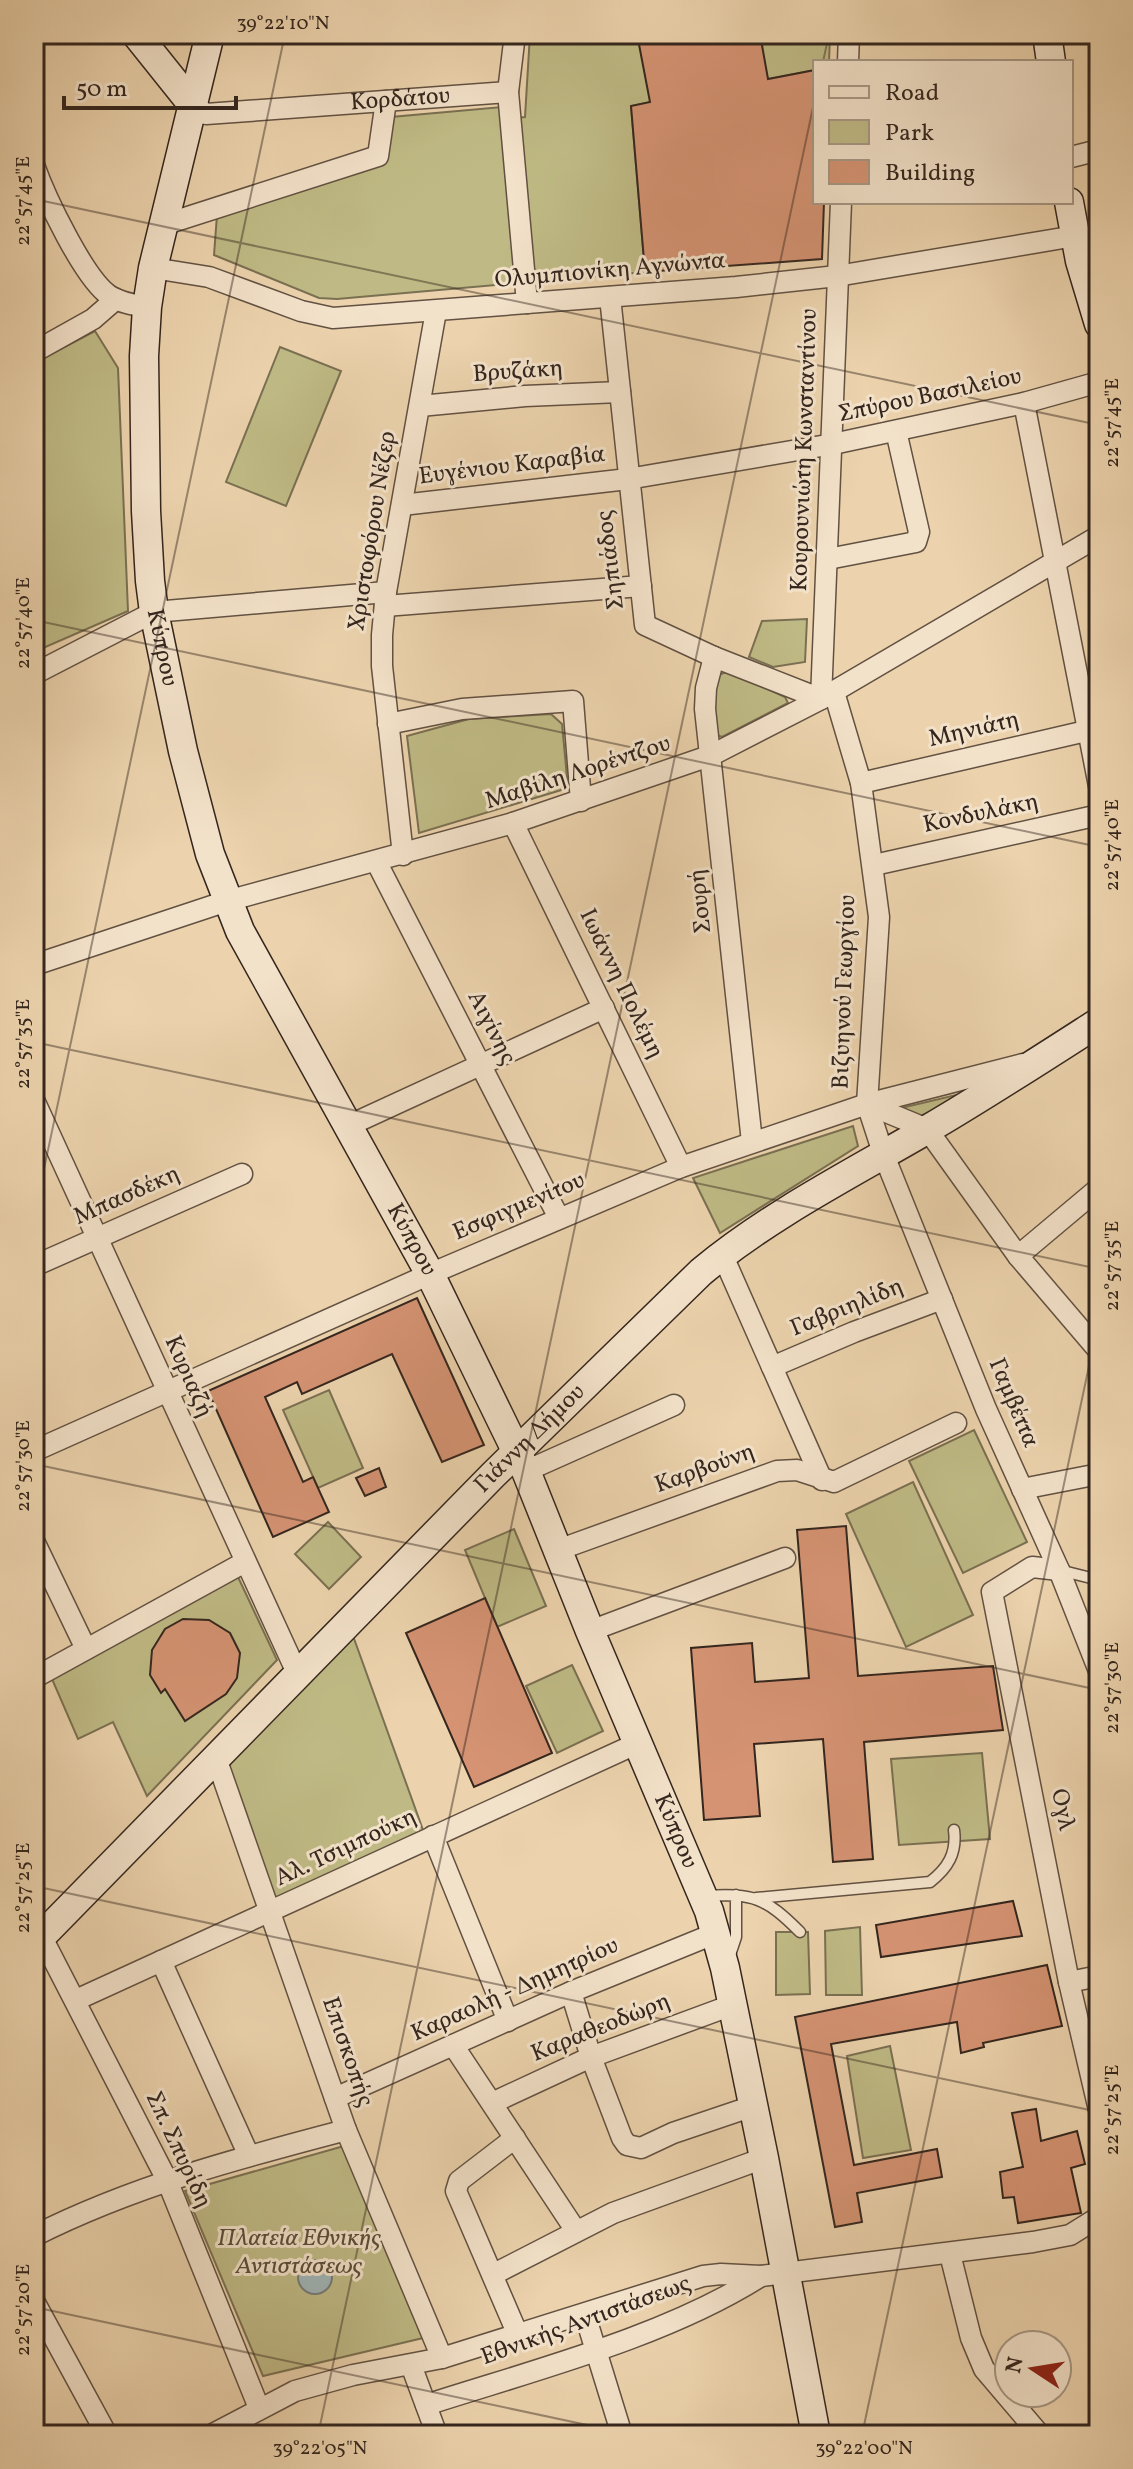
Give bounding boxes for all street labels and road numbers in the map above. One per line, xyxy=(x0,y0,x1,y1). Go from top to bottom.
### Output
street label: Κορδάτου xyxy=(349,79,451,120)
street label: Ολυμπιονίκη Αγνώντα xyxy=(493,244,727,298)
street label: Κουρουνιώτη Κωνσταντίνου xyxy=(783,308,827,592)
street label: Βρυζάκη xyxy=(472,352,564,392)
street label: Σπύρου Βασιλείου xyxy=(835,360,1025,432)
street label: Χριστοφόρου Νέζερ xyxy=(340,429,406,633)
street label: Ευγένιου Καραβία xyxy=(417,438,607,494)
street label: Σηπιάδος xyxy=(588,508,634,612)
street label: Κύπρου xyxy=(137,606,186,689)
street label: Μηνιάτη xyxy=(925,703,1023,757)
street label: Μαβίλη Λορέντζου xyxy=(481,727,675,819)
street label: Κονδυλάκη xyxy=(920,785,1042,843)
street label: Σουρή xyxy=(681,867,721,935)
street label: Βιζυηνού Γεωργίου xyxy=(825,894,865,1090)
street label: Ιωάννη Πολέμη xyxy=(570,903,672,1065)
street label: Αιγίνης xyxy=(458,985,524,1071)
street label: Μπασδέκη xyxy=(68,1157,186,1235)
street label: Εσφιγμενίτου xyxy=(448,1164,590,1250)
street label: Κύπρου xyxy=(377,1197,445,1282)
street label: Γαβριηλίδη xyxy=(785,1270,909,1346)
street label: Κυριαζή xyxy=(155,1330,221,1424)
street label: Γαμβέττα xyxy=(979,1353,1047,1453)
street label: Γιάννη Δήμου xyxy=(467,1376,593,1501)
street label: Καρβούνη xyxy=(650,1435,760,1503)
street label: Ογλ xyxy=(1041,1786,1083,1834)
street label: Κύπρου xyxy=(644,1789,706,1874)
street label: Αλ. Τσιμπούκη xyxy=(269,1800,423,1896)
street label: Καραολή - Δημητρίου xyxy=(406,1929,624,2051)
street label: Καραθεοδώρη xyxy=(526,1985,676,2071)
street label: Επισκοπής xyxy=(312,1992,382,2112)
street label: Σπ. Σπυρίδη xyxy=(136,2086,220,2214)
street label: Εθνικής Αντιστάσεως xyxy=(476,2267,696,2375)

